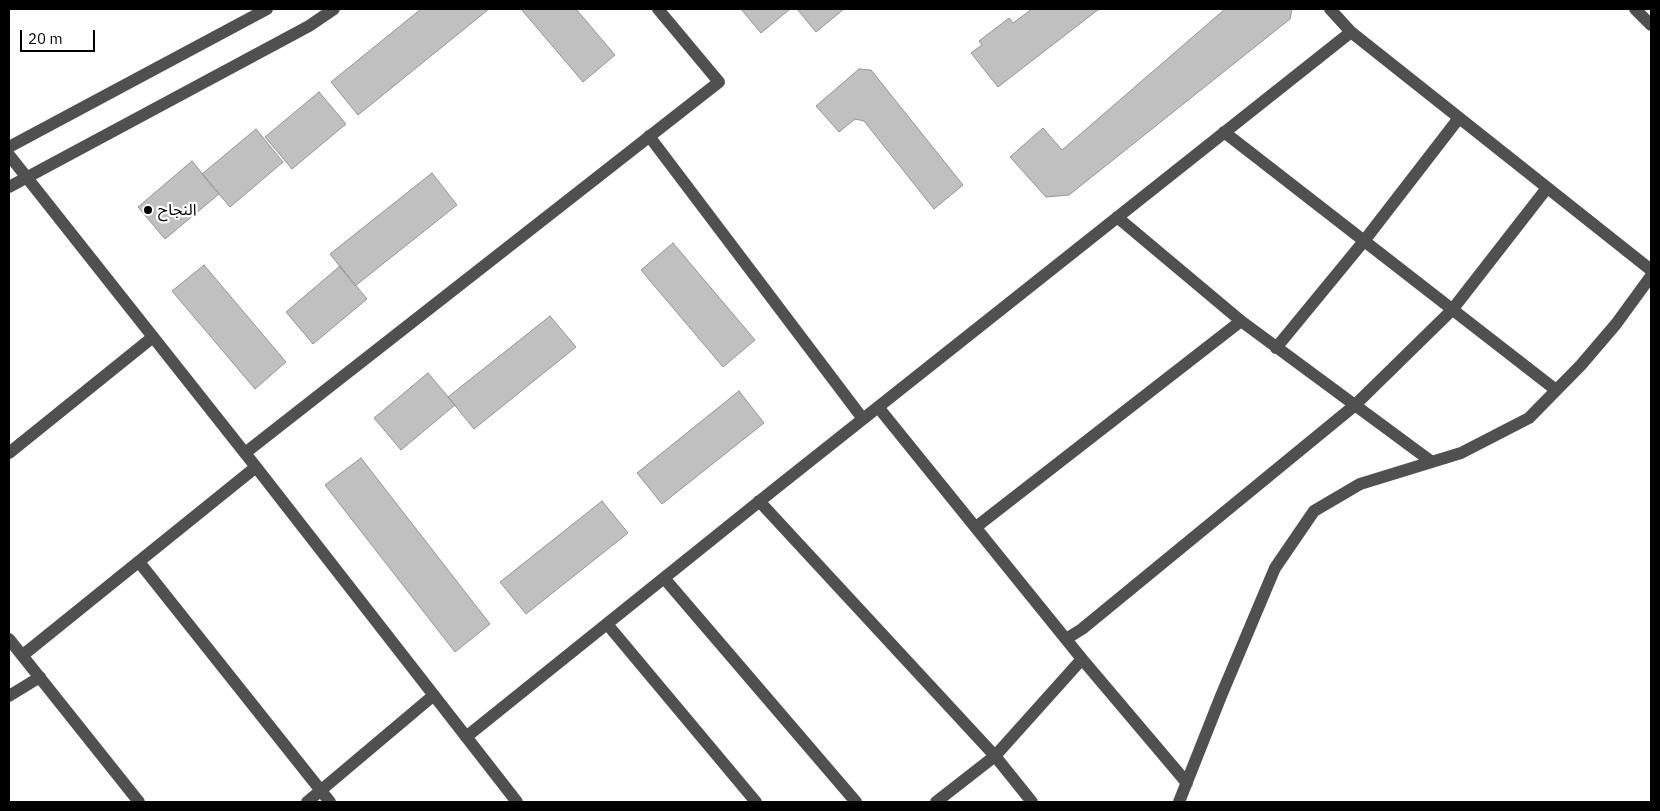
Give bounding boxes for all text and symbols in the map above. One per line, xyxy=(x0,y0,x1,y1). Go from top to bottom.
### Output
scale bar xyxy=(22,20,98,52)
text: 20 m xyxy=(28,29,63,48)
place label: النجاح xyxy=(158,200,197,220)
marker: النجاح xyxy=(142,204,154,216)

